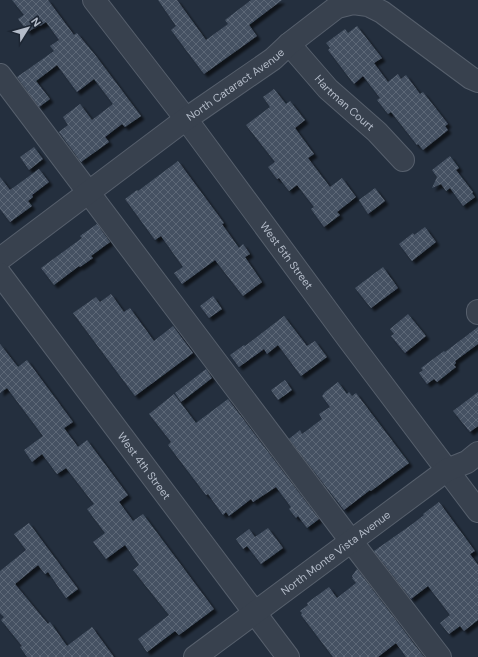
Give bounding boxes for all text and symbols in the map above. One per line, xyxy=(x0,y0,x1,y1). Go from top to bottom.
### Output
north arrow xyxy=(8,8,48,48)
text: N xyxy=(28,15,44,29)
street label: North Cataract Avenue xyxy=(184,45,287,124)
street label: Hartman Court xyxy=(312,72,377,133)
street label: West 5th Street xyxy=(257,219,316,292)
street label: West 4th Street xyxy=(115,430,174,502)
street label: North Monte Vista Avenue xyxy=(278,507,393,598)

